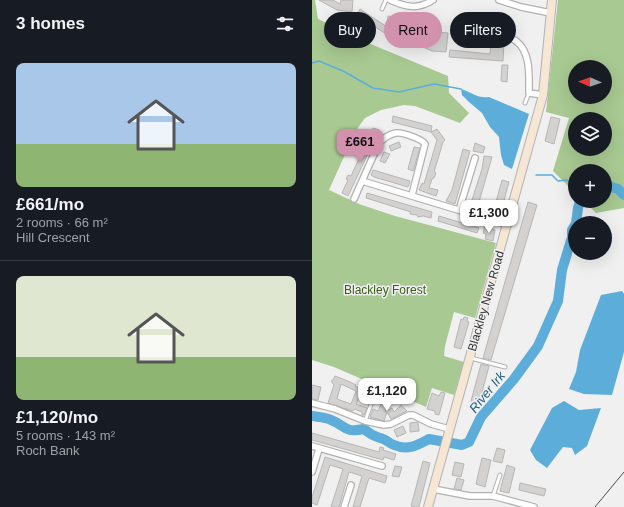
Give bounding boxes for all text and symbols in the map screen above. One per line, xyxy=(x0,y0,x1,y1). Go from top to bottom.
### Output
chip: Buy xyxy=(324,12,376,48)
chip: Rent xyxy=(384,12,442,48)
chip: Filters xyxy=(450,12,516,48)
icon: filters xyxy=(274,13,296,35)
text: 3 homes xyxy=(16,14,85,33)
north arrow xyxy=(568,60,612,104)
map controls xyxy=(568,60,612,260)
icon: home xyxy=(120,89,192,161)
button: layers xyxy=(568,112,612,156)
pin: £661 xyxy=(336,129,384,163)
text: £661 xyxy=(346,134,374,149)
button: + xyxy=(568,164,612,208)
text: £661/mo xyxy=(16,195,84,214)
pin: £1,300 xyxy=(456,200,522,234)
text: £1,300 xyxy=(469,205,509,220)
text: 2 rooms · 66 m² xyxy=(16,215,108,230)
button: − xyxy=(568,216,612,260)
text: Hill Crescent xyxy=(16,230,90,245)
street label: Blackley New Road xyxy=(465,249,507,353)
park label: Blackley Forest xyxy=(344,283,427,297)
icon: home xyxy=(120,302,192,374)
water label: River Irk xyxy=(466,367,509,416)
pin: £1,120 xyxy=(354,378,420,412)
text: £1,120 xyxy=(367,383,407,398)
text: £1,120/mo xyxy=(16,408,98,427)
text: 5 rooms · 143 m² xyxy=(16,428,115,443)
text: Roch Bank xyxy=(16,443,80,458)

